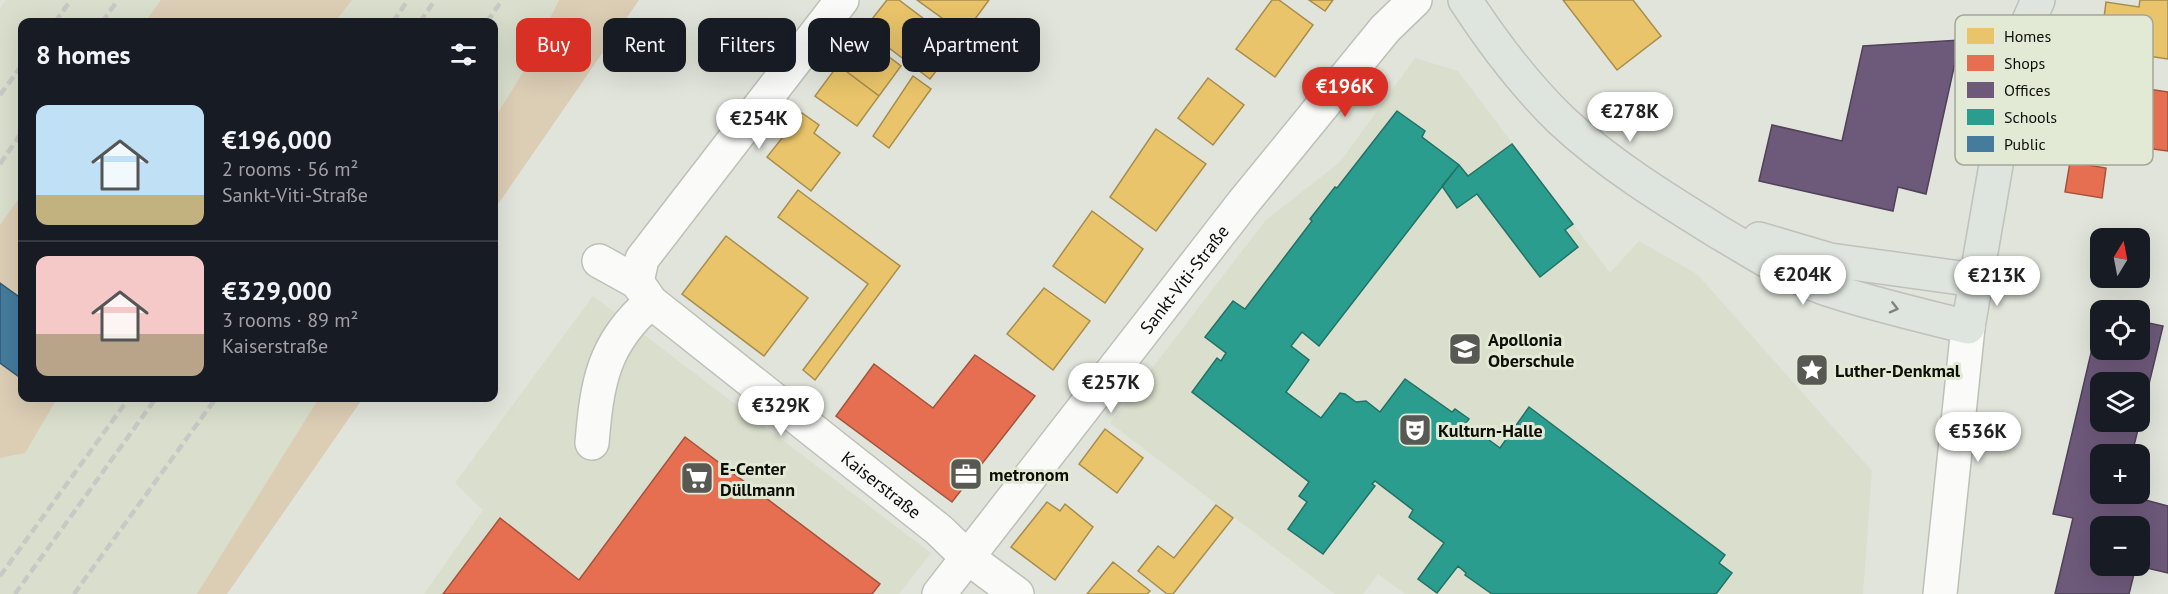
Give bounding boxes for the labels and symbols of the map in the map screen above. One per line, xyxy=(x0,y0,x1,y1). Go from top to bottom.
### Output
legend xyxy=(1955,15,2153,165)
text: Homes xyxy=(2004,26,2051,46)
text: Shops xyxy=(2004,53,2045,73)
pin: €196K xyxy=(1303,67,1387,118)
text: Offices xyxy=(2004,80,2051,100)
pin: €278K xyxy=(1588,92,1672,143)
pin: €254K xyxy=(717,99,801,150)
text: Schools xyxy=(2004,107,2057,127)
text: Public xyxy=(2004,134,2046,154)
street label: Sankt-Viti-Straße xyxy=(1134,220,1233,338)
north arrow xyxy=(2090,228,2150,288)
pin: €204K xyxy=(1761,255,1845,306)
pin: €213K xyxy=(1955,256,2039,307)
one-way arrow xyxy=(1888,300,1898,313)
place label: Apollonia Oberschule xyxy=(1488,328,1575,372)
school or university icon: Apollonia Oberschule xyxy=(1447,331,1483,367)
place icon: Luther-Denkmal xyxy=(1794,352,1830,388)
place label: Luther-Denkmal xyxy=(1835,359,1961,382)
pin: €257K xyxy=(1069,363,1153,414)
pin: €329K xyxy=(739,386,823,437)
theatre icon: Kulturn-Halle xyxy=(1397,412,1433,448)
pin: €536K xyxy=(1936,412,2020,463)
place label: Kulturn-Halle xyxy=(1438,419,1543,442)
street label: Kaiserstraße xyxy=(837,446,926,523)
office icon: metronom xyxy=(948,456,984,492)
place label: E-Center Düllmann xyxy=(720,457,795,501)
supermarket icon: E-Center Düllmann xyxy=(679,460,715,496)
place label: metronom xyxy=(989,463,1069,486)

